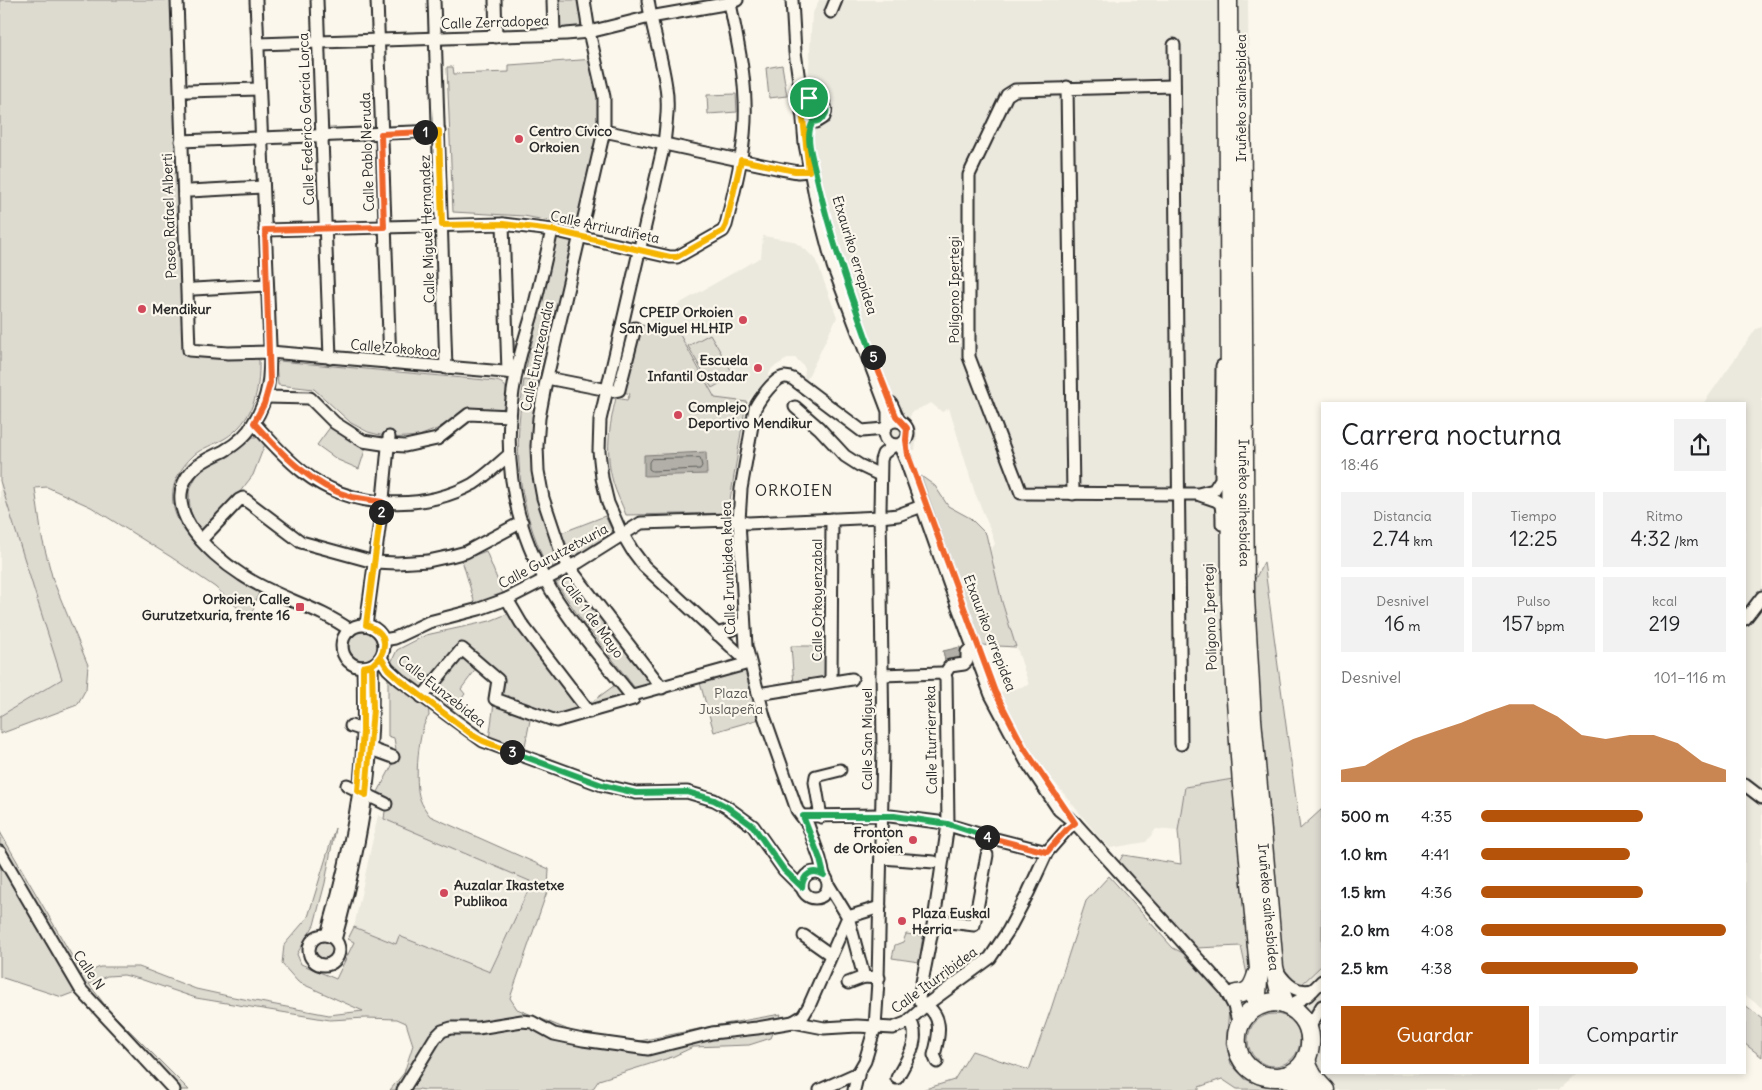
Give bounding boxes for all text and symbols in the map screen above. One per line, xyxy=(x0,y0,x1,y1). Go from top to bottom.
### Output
street label: Calle Zerradopea xyxy=(441,11,549,33)
street label: Calle Federico García Lorca xyxy=(294,32,318,206)
street label: Iruñeko saihesbidea xyxy=(1232,34,1250,162)
pin xyxy=(788,77,830,119)
icon: arrive xyxy=(795,84,823,112)
street label: Calle Pablo Neruda xyxy=(356,92,378,212)
pin: 1 xyxy=(412,120,438,144)
place label: Centro Cívico Orkoien xyxy=(529,122,612,156)
text: 1 xyxy=(423,123,428,141)
marker: Centro Cívico Orkoien xyxy=(513,133,525,145)
street label: Paseo Rafael Alberti xyxy=(158,153,180,279)
street label: Calle Miguel Hernandez xyxy=(415,154,439,303)
street label: Etxauriko errepidea xyxy=(828,193,882,317)
street label: Calle Arriurdiñeta xyxy=(549,207,661,247)
street label: Polígono Ipertegi xyxy=(945,236,963,344)
street label: Calle Euntzeandia xyxy=(516,299,558,413)
place label: Mendikur xyxy=(152,300,212,318)
marker: Mendikur xyxy=(136,303,148,315)
place label: CPEIP Orkoien San Miguel HLHIP xyxy=(619,303,734,337)
marker: CPEIP Orkoien San Miguel HLHIP xyxy=(737,314,749,326)
street label: Calle Zokokoa xyxy=(350,335,438,361)
pin: 5 xyxy=(860,344,886,370)
text: 5 xyxy=(869,348,878,366)
place label: Escuela Infantil Ostadar xyxy=(647,351,748,385)
marker: Escuela Infantil Ostadar xyxy=(752,362,764,374)
place label: Complejo Deportivo Mendikur xyxy=(688,398,812,432)
marker: Complejo Deportivo Mendikur xyxy=(672,409,684,421)
text: Carrera nocturna xyxy=(1341,417,1562,453)
button: share xyxy=(1674,419,1726,471)
street label: Iruñeko saihesbidea xyxy=(1235,439,1254,567)
text: 18:46 xyxy=(1341,454,1379,474)
district label: ORKOIEN xyxy=(755,480,833,500)
pin: 2 xyxy=(368,500,394,524)
street label: Calle Irunbidea kalea xyxy=(717,501,739,635)
text: 2 xyxy=(378,503,385,521)
text: Distancia xyxy=(1373,507,1432,525)
text: Tiempo xyxy=(1510,507,1557,525)
text: Ritmo xyxy=(1646,507,1683,525)
street label: Calle Gurutzetxuria xyxy=(495,519,611,593)
text: 2.74 xyxy=(1372,525,1410,552)
text: 12:25 xyxy=(1509,525,1558,552)
text: 4:32 xyxy=(1630,525,1671,552)
text: km xyxy=(1410,532,1433,550)
text: /km xyxy=(1671,532,1699,550)
street label: Calle Orkoyenzabal xyxy=(808,539,826,661)
street label: Polígono Ipertegi xyxy=(1199,563,1221,671)
street label: Calle 1 de Mayo xyxy=(556,572,628,662)
street label: Etxauriko errepidea xyxy=(959,572,1021,694)
place label: Orkoien, Calle Gurutzetxuria, frente 16 xyxy=(142,590,290,624)
text: Desnivel xyxy=(1376,592,1429,610)
text: Pulso xyxy=(1517,592,1550,610)
text: kcal xyxy=(1652,592,1677,610)
marker: Orkoien, Calle Gurutzetxuria, frente 16 xyxy=(294,601,306,613)
text: 16 xyxy=(1384,610,1405,637)
text: 157 xyxy=(1502,610,1533,637)
text: 219 xyxy=(1649,610,1680,637)
text: m xyxy=(1405,617,1421,635)
text: bpm xyxy=(1533,617,1565,635)
street label: Calle Eunzebidea xyxy=(394,651,490,731)
text: Desnivel xyxy=(1341,667,1401,687)
text: 101–116 m xyxy=(1654,667,1726,687)
park label: Plaza Juslapeña xyxy=(699,684,763,718)
street label: Calle Iturrierreka xyxy=(921,686,941,794)
street label: Calle San Miguel xyxy=(858,688,876,790)
pin: 3 xyxy=(500,740,524,764)
text: 3 xyxy=(509,743,516,761)
text: 500 m xyxy=(1341,806,1389,826)
text: 4:35 xyxy=(1421,806,1452,826)
place label: Fronton de Orkoien xyxy=(834,823,903,857)
pin: 4 xyxy=(974,824,1000,850)
text: 4 xyxy=(983,828,992,846)
marker: Fronton de Orkoien xyxy=(907,834,919,846)
street label: Iruñeko saihesbidea xyxy=(1254,843,1283,972)
text: 1.0 km xyxy=(1341,844,1387,864)
text: 4:41 xyxy=(1421,844,1449,864)
place label: Auzalar Ikastetxe Publikoa xyxy=(454,876,565,910)
text: 1.5 km xyxy=(1341,882,1386,902)
text: 4:36 xyxy=(1421,882,1452,902)
marker: Auzalar Ikastetxe Publikoa xyxy=(438,887,450,899)
place label: Plaza Euskal Herria xyxy=(912,904,990,938)
marker: Plaza Euskal Herria xyxy=(896,915,908,927)
text: 2.0 km xyxy=(1341,920,1390,940)
text: 4:08 xyxy=(1421,920,1454,940)
street label: Calle Iturribidea xyxy=(887,943,981,1017)
street label: Calle N xyxy=(69,947,109,993)
text: 2.5 km xyxy=(1341,958,1388,978)
text: 4:38 xyxy=(1421,958,1452,978)
button: Guardar xyxy=(1341,1006,1529,1064)
button: Compartir xyxy=(1539,1006,1726,1064)

